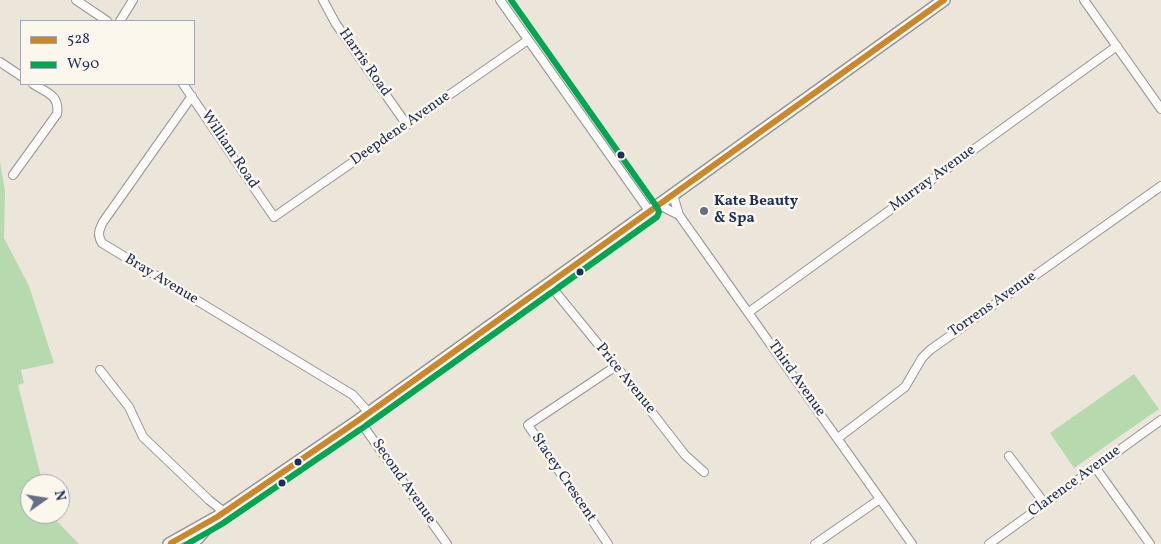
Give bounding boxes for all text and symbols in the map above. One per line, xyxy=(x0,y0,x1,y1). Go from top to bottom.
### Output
legend xyxy=(20,20,195,85)
street label: Harris Road xyxy=(334,25,394,101)
text: 528 xyxy=(67,29,90,50)
text: W90 xyxy=(67,54,99,75)
street label: Deepdene Avenue xyxy=(348,88,454,170)
street label: William Road xyxy=(196,108,262,192)
street label: Murray Avenue xyxy=(886,142,980,216)
unlabelled marker xyxy=(616,150,626,160)
place label: Kate Beauty & Spa xyxy=(714,193,798,228)
marker: Kate Beauty & Spa xyxy=(698,205,710,217)
street label: Bray Avenue xyxy=(121,251,201,309)
unlabelled marker xyxy=(575,267,585,277)
street label: Torrens Avenue xyxy=(946,268,1040,342)
street label: Third Avenue xyxy=(763,337,829,421)
street label: Price Avenue xyxy=(591,340,659,418)
street label: Stacey Crescent xyxy=(527,430,599,526)
street label: Second Avenue xyxy=(367,436,439,528)
street label: Clarence Avenue xyxy=(1025,442,1125,522)
unlabelled marker xyxy=(293,457,303,467)
north arrow xyxy=(20,474,70,524)
unlabelled marker xyxy=(277,478,287,488)
text: N xyxy=(49,489,70,503)

